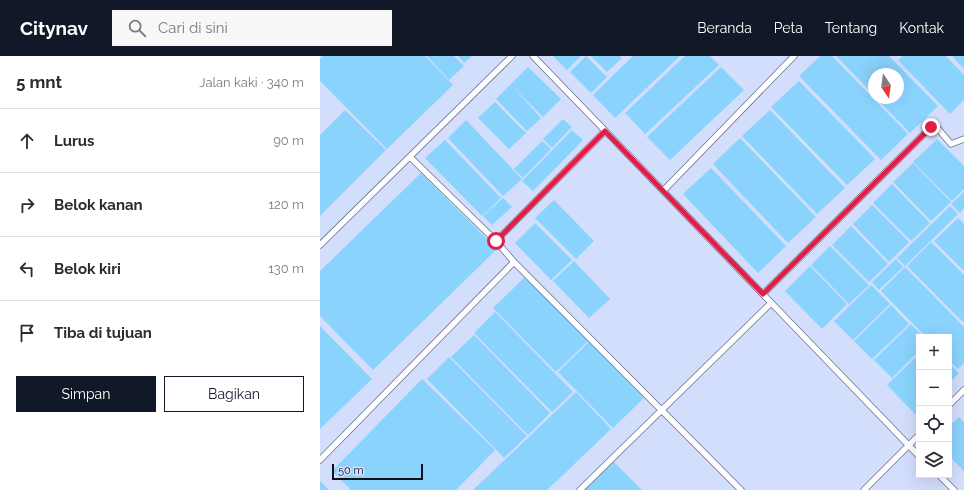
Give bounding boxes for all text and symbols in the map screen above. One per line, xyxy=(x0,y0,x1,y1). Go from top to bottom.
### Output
search box xyxy=(112,10,392,46)
text: Citynav xyxy=(20,17,88,39)
icon: search xyxy=(126,17,148,39)
text: Cari di sini xyxy=(158,19,228,37)
text: Beranda xyxy=(697,20,752,36)
text: Peta xyxy=(774,20,803,36)
text: Tentang xyxy=(825,20,877,36)
text: Kontak xyxy=(899,20,944,36)
north arrow xyxy=(868,68,904,104)
text: 5 mnt xyxy=(16,72,62,92)
text: Jalan kaki · 340 m xyxy=(199,75,304,90)
route end xyxy=(922,118,940,136)
icon: ahead xyxy=(16,130,38,152)
text: Lurus xyxy=(54,132,95,150)
text: 90 m xyxy=(273,133,304,148)
icon: right xyxy=(16,194,38,216)
text: Belok kanan xyxy=(54,196,143,214)
text: 120 m xyxy=(268,197,304,212)
route start xyxy=(487,232,505,250)
icon: left xyxy=(16,258,38,280)
text: Belok kiri xyxy=(54,260,121,278)
text: 130 m xyxy=(268,261,304,276)
icon: arrive xyxy=(16,322,38,344)
text: Tiba di tujuan xyxy=(54,324,152,342)
map controls xyxy=(916,334,952,478)
button: + xyxy=(916,334,952,370)
button: − xyxy=(916,370,952,406)
button: Simpan xyxy=(16,376,156,412)
button: Bagikan xyxy=(164,376,304,412)
button: locate xyxy=(916,406,952,442)
button: layers xyxy=(916,442,952,478)
scale bar xyxy=(332,462,423,481)
text: 50 m xyxy=(338,464,364,477)

